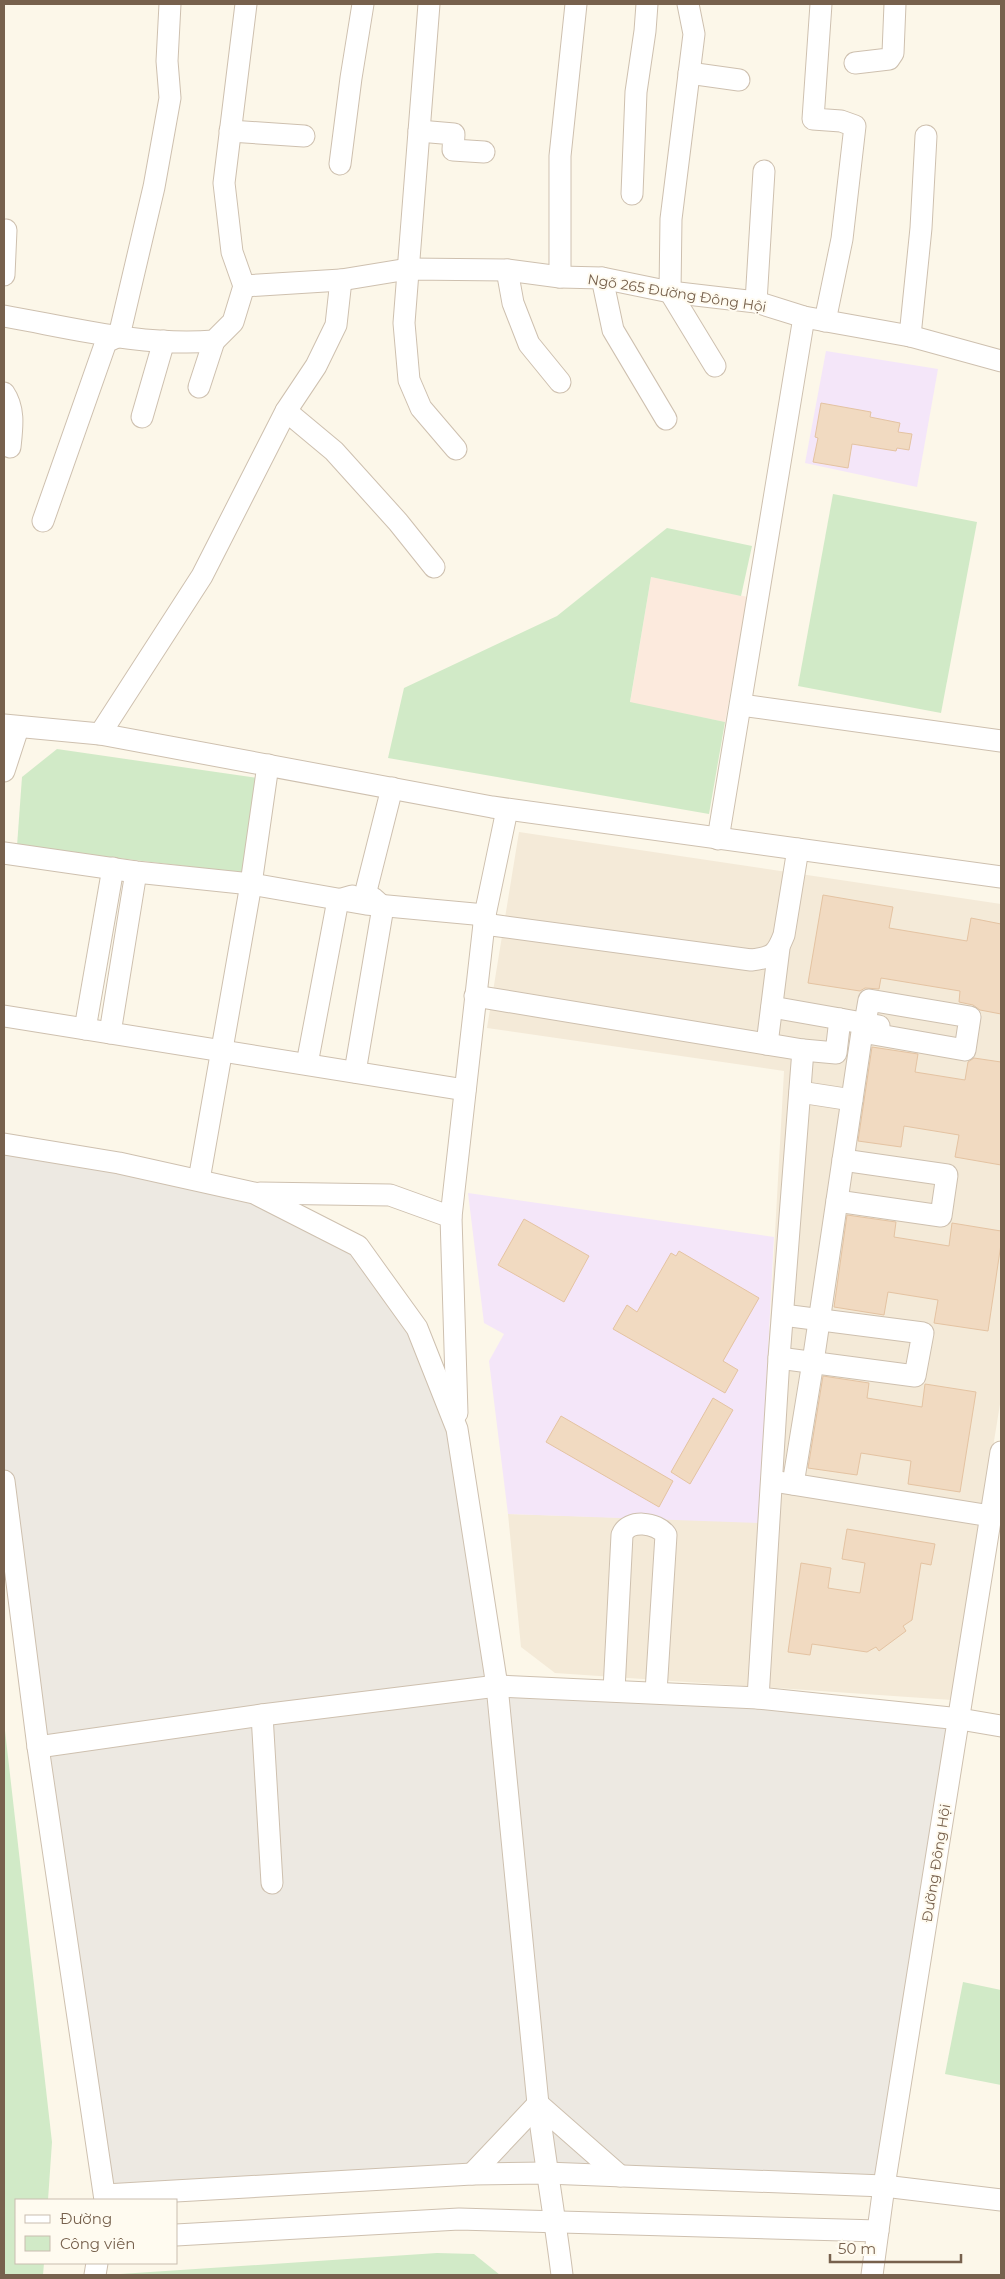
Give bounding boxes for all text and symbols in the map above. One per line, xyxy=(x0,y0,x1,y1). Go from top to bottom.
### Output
street label: Ngõ 265 Đường Đông Hội xyxy=(586,270,768,316)
street label: Đường Đông Hội xyxy=(918,1803,954,1923)
legend xyxy=(15,2199,178,2264)
text: Đường xyxy=(60,2209,112,2228)
scale bar xyxy=(830,2232,961,2264)
text: Công viên xyxy=(60,2234,135,2253)
text: 50 m xyxy=(838,2239,876,2258)

